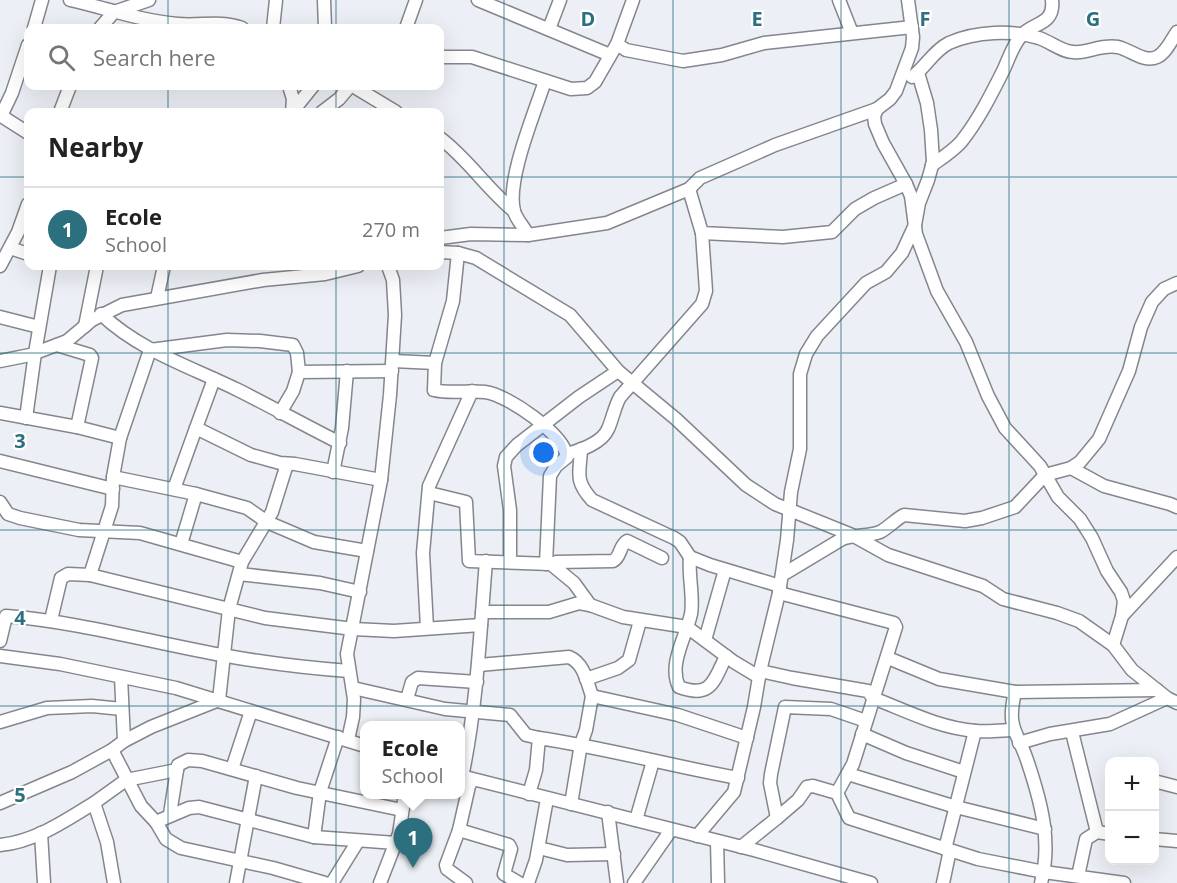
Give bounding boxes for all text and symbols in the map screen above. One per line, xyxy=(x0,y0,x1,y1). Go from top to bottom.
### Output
text: D xyxy=(581,5,595,32)
text: E xyxy=(751,5,763,32)
text: F xyxy=(920,5,930,32)
text: G xyxy=(1086,5,1100,32)
search box xyxy=(24,24,444,90)
icon: search xyxy=(45,41,78,74)
text: Search here xyxy=(93,42,216,72)
text: Nearby xyxy=(48,129,143,165)
text: Ecole xyxy=(105,201,162,231)
text: 1 xyxy=(62,216,73,243)
text: 270 m xyxy=(362,216,420,243)
text: School xyxy=(105,231,167,258)
text: 3 xyxy=(14,427,26,454)
your location xyxy=(529,438,558,467)
text: 4 xyxy=(14,604,26,631)
popup xyxy=(360,721,465,799)
text: Ecole xyxy=(382,732,439,762)
map controls xyxy=(1105,757,1159,865)
button: + xyxy=(1105,757,1159,811)
text: School xyxy=(382,762,443,789)
text: 5 xyxy=(14,781,26,808)
button: − xyxy=(1105,811,1159,865)
pin: 1 xyxy=(394,818,432,868)

